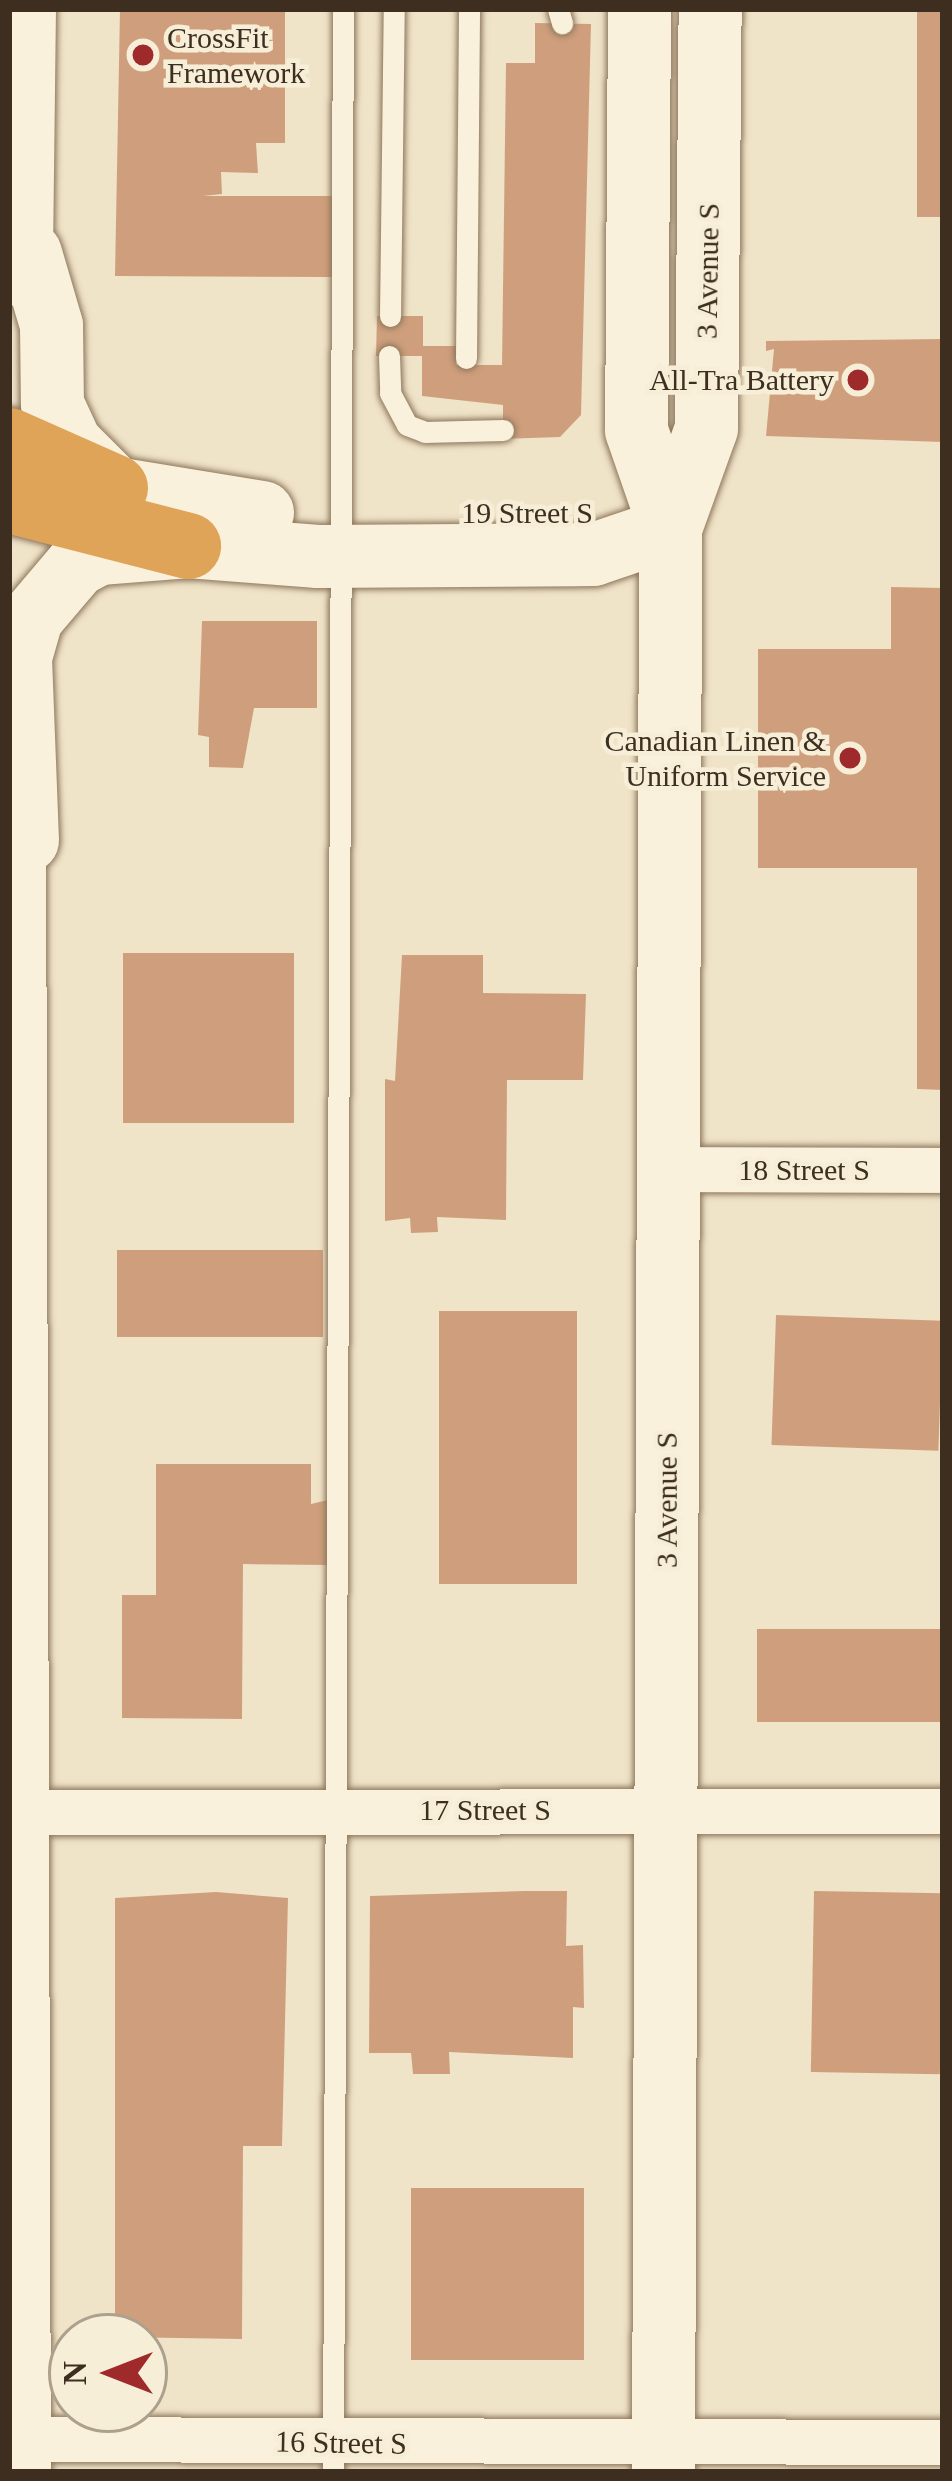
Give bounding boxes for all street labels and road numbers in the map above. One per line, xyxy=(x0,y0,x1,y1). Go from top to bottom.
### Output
street label: 3 Avenue S xyxy=(689,202,727,340)
street label: 19 Street S xyxy=(461,495,593,531)
street label: 18 Street S xyxy=(738,1152,870,1188)
street label: 3 Avenue S xyxy=(649,1431,685,1569)
street label: 17 Street S xyxy=(419,1792,551,1828)
street label: 16 Street S xyxy=(275,2424,407,2462)

